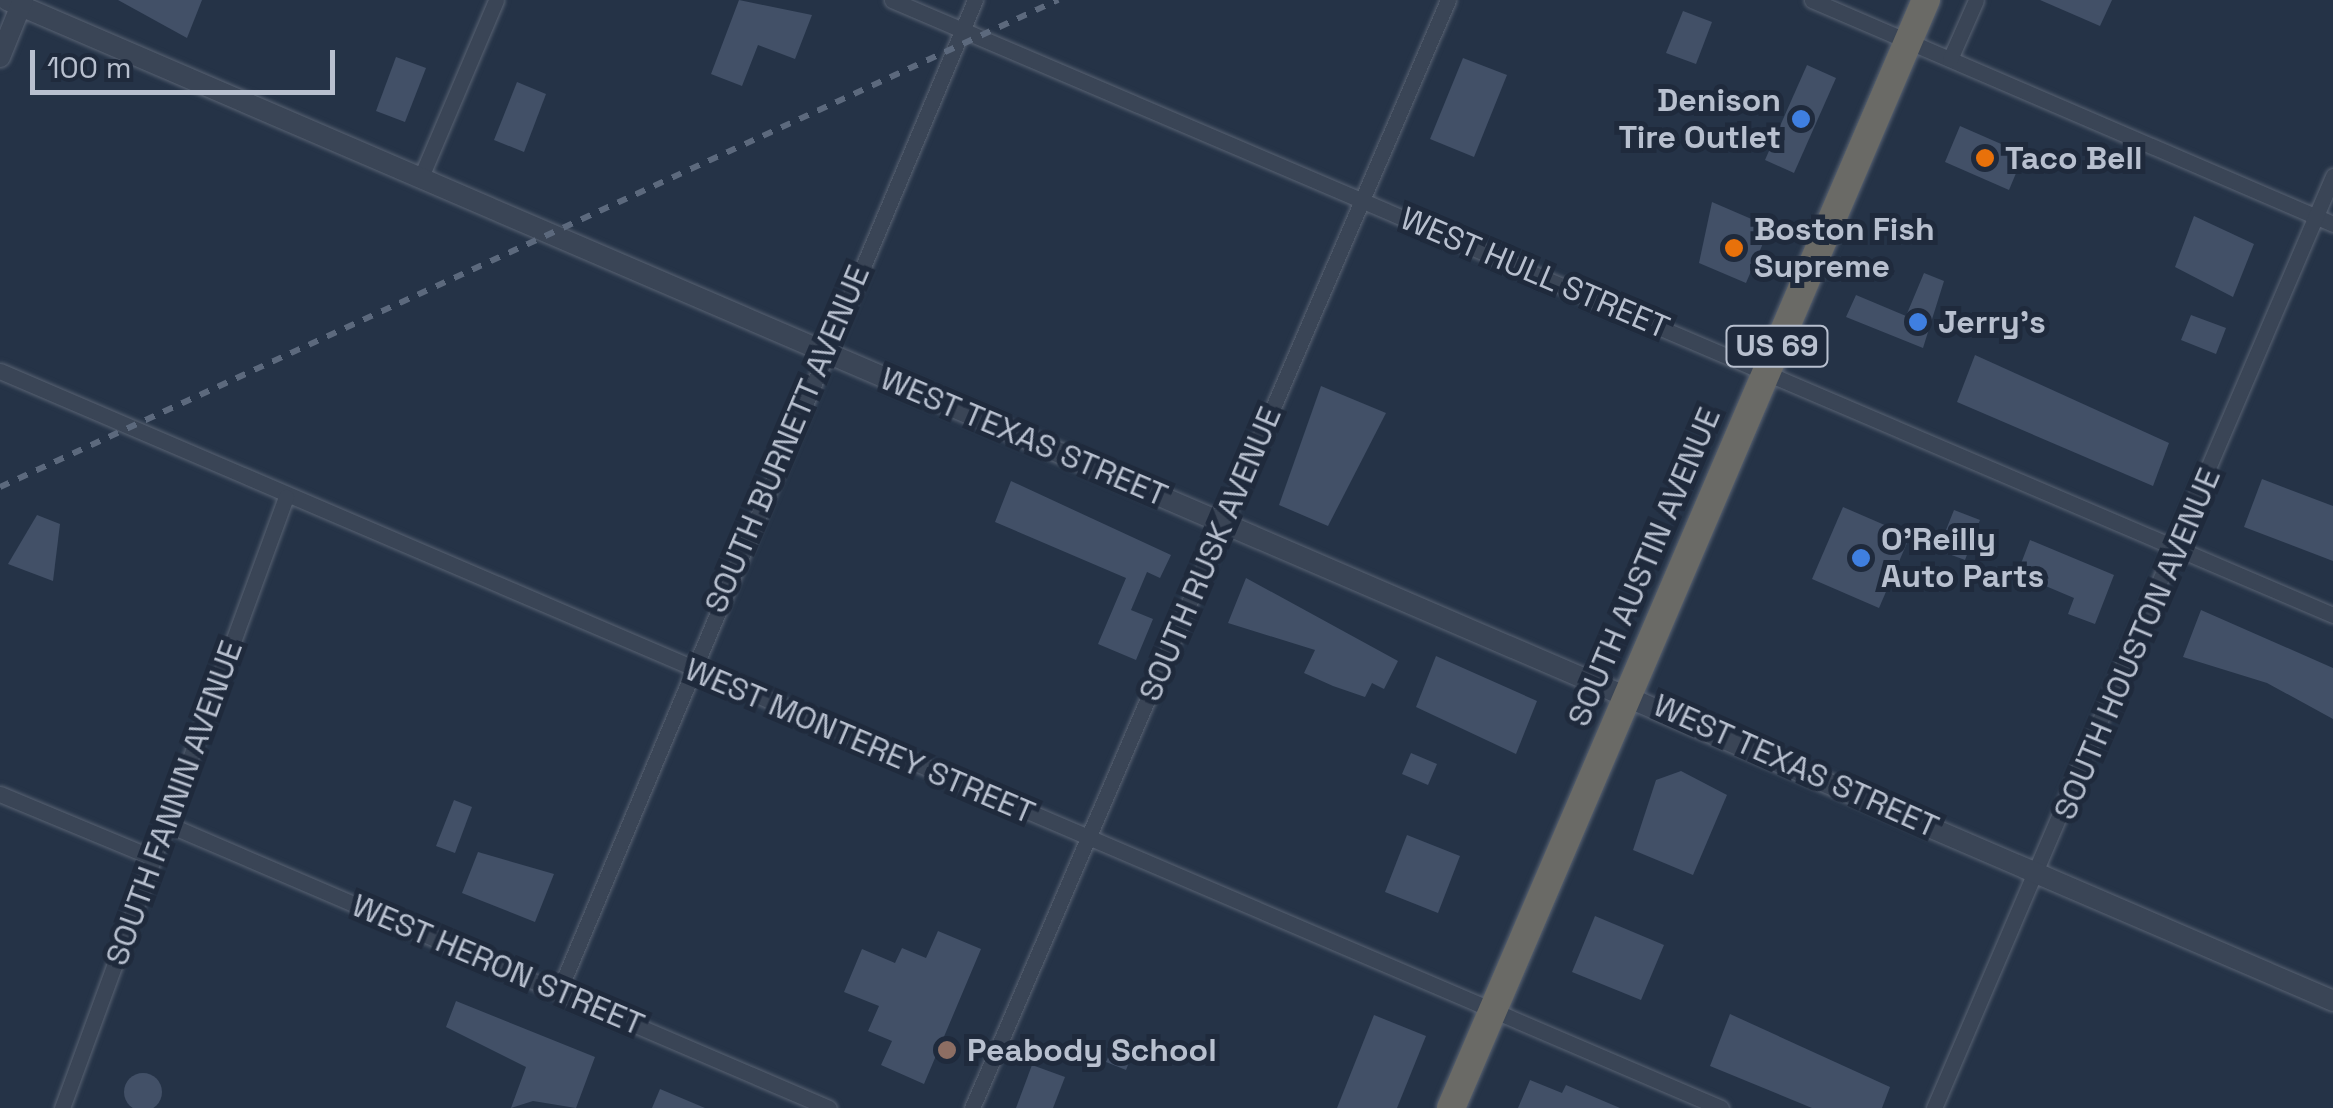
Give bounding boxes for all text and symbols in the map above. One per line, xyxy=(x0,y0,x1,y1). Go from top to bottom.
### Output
scale bar xyxy=(35,30,340,92)
text: 100 m xyxy=(47,48,132,87)
place label: Denison Tire Outlet xyxy=(1618,82,1781,157)
marker: Denison Tire Outlet xyxy=(1790,108,1812,130)
place label: Taco Bell xyxy=(2005,139,2142,177)
marker: Taco Bell xyxy=(1974,147,1996,169)
street label: WEST HULL STREET xyxy=(1394,199,1676,347)
place label: Boston Fish Supreme xyxy=(1754,211,1935,286)
marker: Boston Fish Supreme xyxy=(1723,237,1745,259)
street label: SOUTH BURNETT AVENUE xyxy=(696,259,878,619)
place label: Jerry's xyxy=(1938,303,2046,341)
marker: Jerry's xyxy=(1907,311,1929,333)
road number: US 69 xyxy=(1724,321,1830,371)
street label: WEST TEXAS STREET xyxy=(874,359,1174,515)
street label: SOUTH RUSK AVENUE xyxy=(1131,401,1289,707)
street label: SOUTH AUSTIN AVENUE xyxy=(1559,402,1729,732)
street label: SOUTH HOUSTON AVENUE xyxy=(2045,462,2229,826)
place label: O'Reilly Auto Parts xyxy=(1881,521,2044,596)
marker: O'Reilly Auto Parts xyxy=(1850,547,1872,569)
street label: SOUTH FANNIN AVENUE xyxy=(97,635,251,971)
street label: WEST MONTEREY STREET xyxy=(679,650,1041,832)
street label: WEST TEXAS STREET xyxy=(1647,686,1945,846)
street label: WEST HERON STREET xyxy=(346,886,650,1044)
place label: Peabody School xyxy=(967,1031,1217,1069)
marker: Peabody School xyxy=(936,1039,958,1061)

